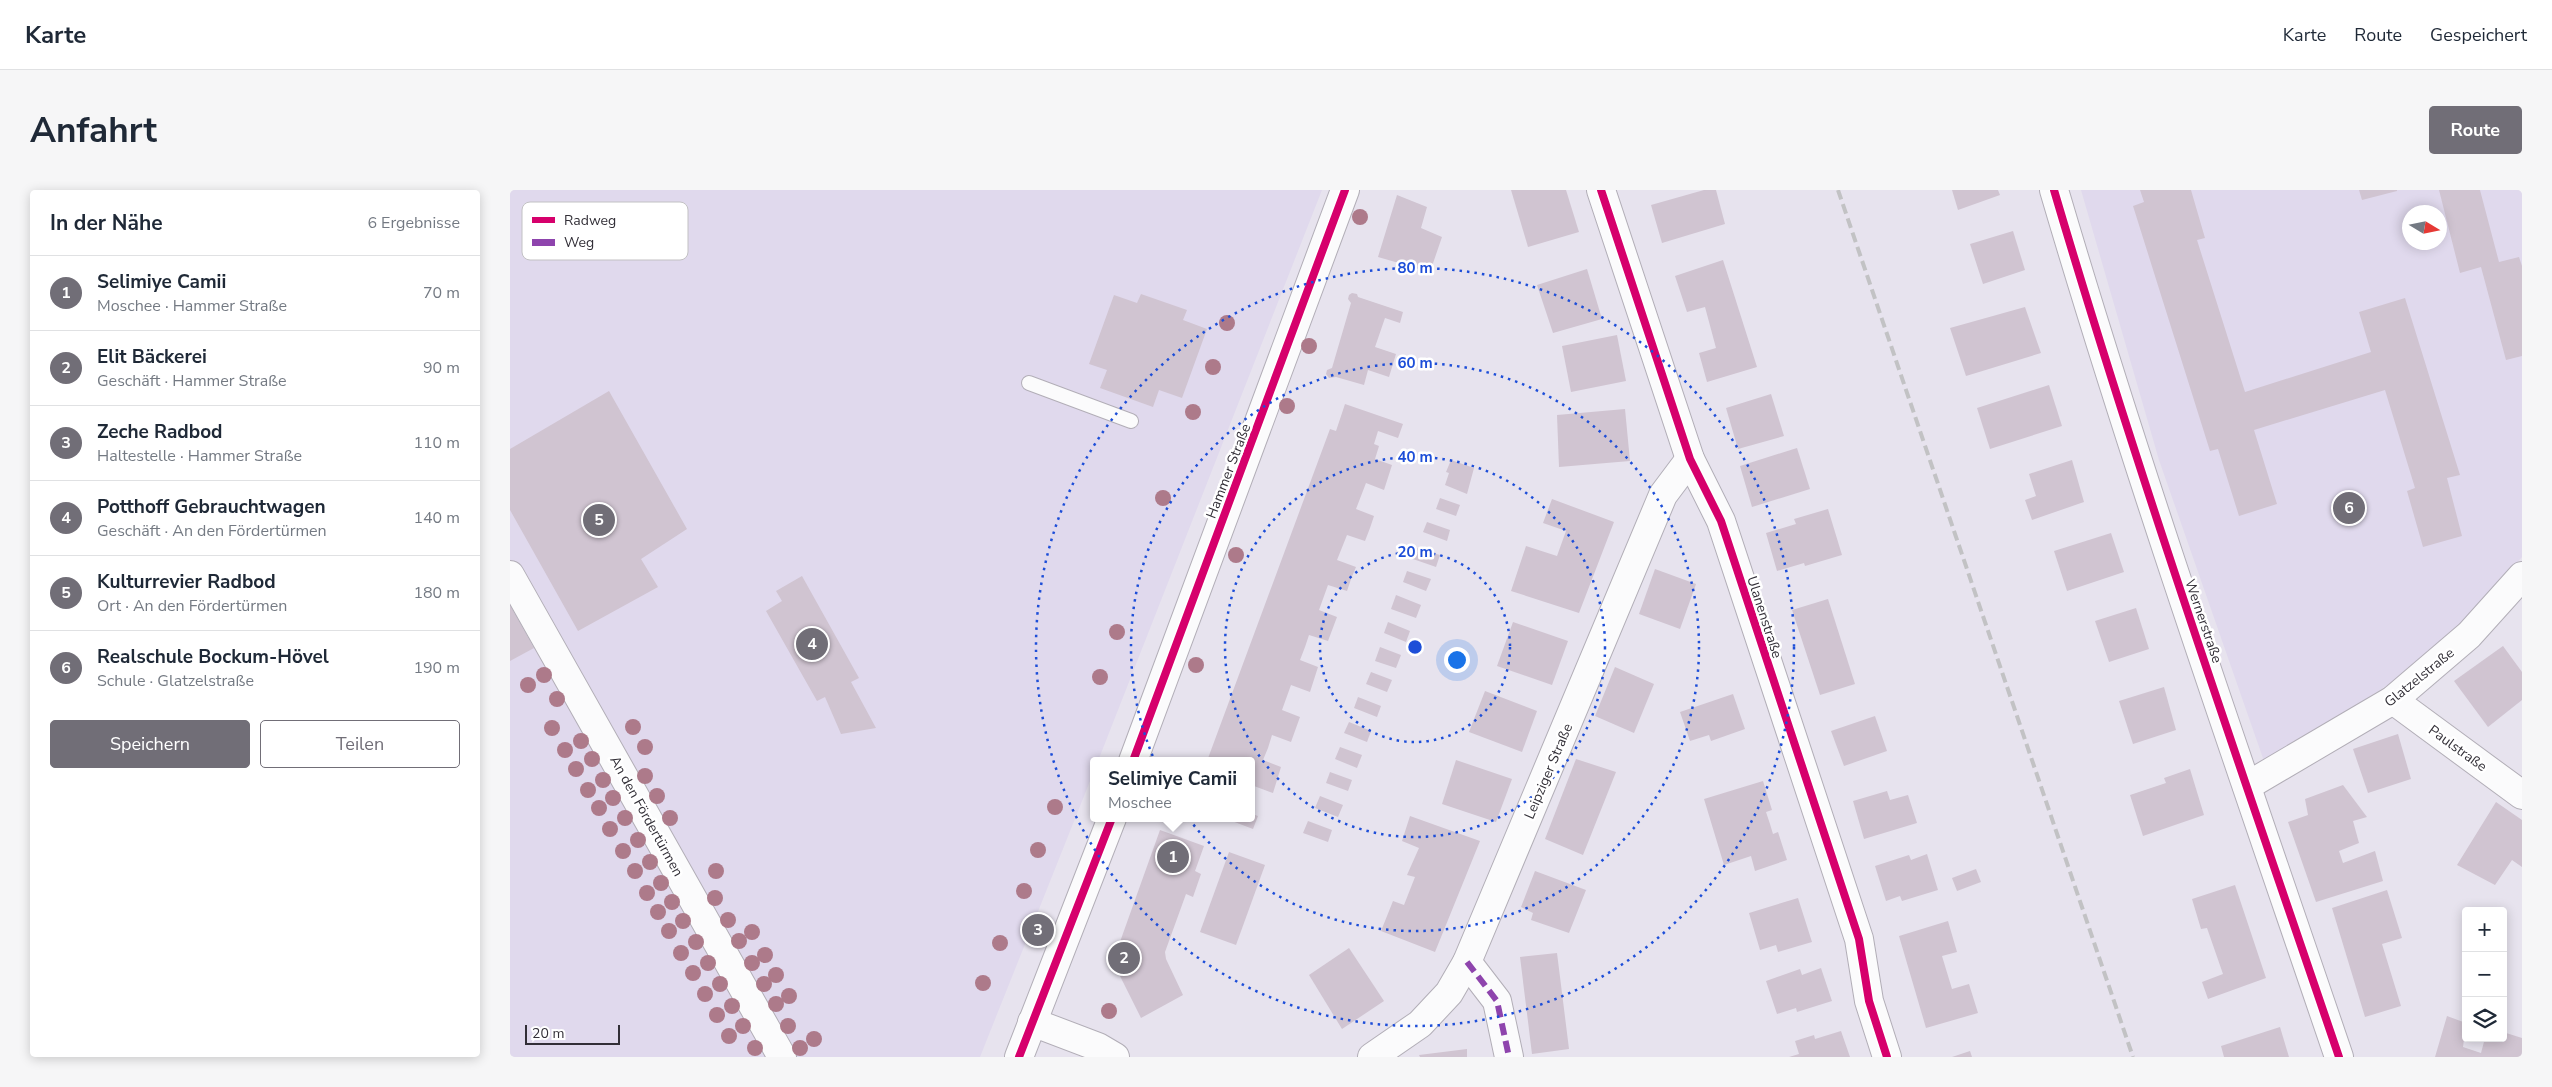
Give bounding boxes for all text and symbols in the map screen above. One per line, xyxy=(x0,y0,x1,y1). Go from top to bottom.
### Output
text: Karte xyxy=(25,19,86,51)
text: Karte xyxy=(2283,23,2326,47)
text: Route xyxy=(2354,23,2402,47)
text: Gespeichert xyxy=(2430,23,2527,47)
button: Route xyxy=(2429,106,2522,154)
text: Anfahrt xyxy=(30,107,157,154)
legend xyxy=(522,202,688,260)
north arrow xyxy=(2402,205,2447,250)
text: In der Nähe xyxy=(50,209,163,237)
text: Radweg xyxy=(564,211,616,230)
text: 6 Ergebnisse xyxy=(367,212,460,234)
text: Weg xyxy=(564,233,594,252)
text: 80 m xyxy=(1397,258,1433,278)
text: Selimiye Camii xyxy=(97,269,226,295)
text: 1 xyxy=(61,282,71,304)
text: 70 m xyxy=(423,282,460,304)
text: Moschee · Hammer Straße xyxy=(97,295,287,317)
text: Elit Bäckerei xyxy=(97,344,207,370)
text: 60 m xyxy=(1397,353,1433,373)
text: 2 xyxy=(61,357,71,379)
text: 90 m xyxy=(423,357,460,379)
text: Geschäft · Hammer Straße xyxy=(97,370,287,392)
text: Zeche Radbod xyxy=(97,419,223,445)
street label: Hammer Straße xyxy=(1202,421,1255,521)
text: 3 xyxy=(61,432,71,454)
text: 110 m xyxy=(413,432,460,454)
text: Haltestelle · Hammer Straße xyxy=(97,445,302,467)
text: 40 m xyxy=(1397,447,1433,467)
pin: 6 xyxy=(2333,489,2365,527)
text: Potthoff Gebrauchtwagen xyxy=(97,494,326,520)
pin: 5 xyxy=(583,501,615,539)
text: 4 xyxy=(61,507,71,529)
text: 140 m xyxy=(413,507,460,529)
text: Geschäft · An den Fördertürmen xyxy=(97,520,327,542)
text: 20 m xyxy=(1397,542,1433,562)
text: Kulturrevier Radbod xyxy=(97,569,276,595)
street label: Ulanenstraße xyxy=(1742,574,1787,661)
street label: Wernerstraße xyxy=(2180,577,2227,666)
text: 5 xyxy=(61,582,71,604)
text: 180 m xyxy=(413,582,460,604)
text: Ort · An den Fördertürmen xyxy=(97,595,287,617)
pin: 4 xyxy=(796,625,828,663)
centre of rings xyxy=(1406,638,1424,656)
street label: Glatzelstraße xyxy=(2381,643,2458,711)
text: Realschule Bockum-Hövel xyxy=(97,644,329,670)
your location xyxy=(1444,647,1470,673)
text: 6 xyxy=(61,657,71,679)
text: 190 m xyxy=(413,657,460,679)
text: Schule · Glatzelstraße xyxy=(97,670,254,692)
button: Speichern xyxy=(50,720,250,768)
button: Teilen xyxy=(260,720,460,768)
street label: Leipziger Straße xyxy=(1520,720,1577,822)
street label: Paulstraße xyxy=(2425,721,2491,776)
street label: An den Fördertürmen xyxy=(605,753,688,880)
popup xyxy=(1090,757,1255,822)
text: Selimiye Camii xyxy=(1108,766,1237,792)
text: Moschee xyxy=(1108,792,1172,814)
pin: 1 xyxy=(1157,838,1189,876)
map controls xyxy=(2462,907,2507,1042)
button: + xyxy=(2462,907,2507,952)
pin: 3 xyxy=(1022,911,1054,949)
pin: 2 xyxy=(1108,939,1140,977)
button: − xyxy=(2462,952,2507,997)
button: layers xyxy=(2462,997,2507,1042)
scale bar xyxy=(525,1022,620,1045)
text: 20 m xyxy=(532,1024,564,1043)

